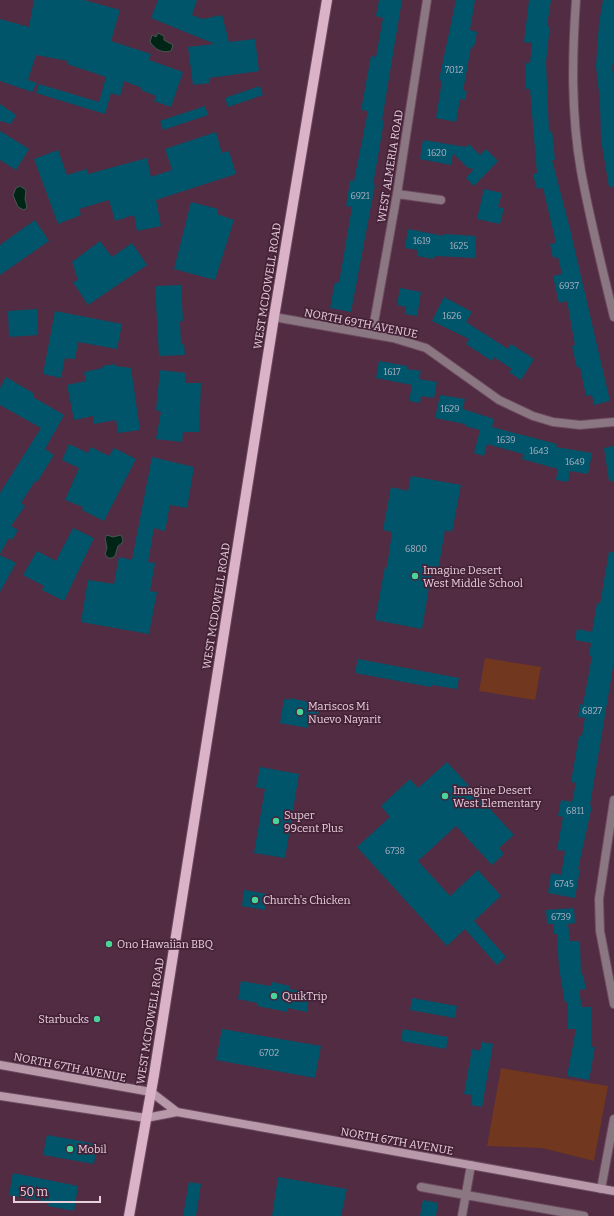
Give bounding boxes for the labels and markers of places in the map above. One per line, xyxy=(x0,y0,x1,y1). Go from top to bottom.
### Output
place label: Imagine Desert West Middle School xyxy=(423,564,523,590)
marker: Imagine Desert West Middle School xyxy=(410,571,420,581)
place label: Mariscos Mi Nuevo Nayarit xyxy=(308,700,381,726)
marker: Mariscos Mi Nuevo Nayarit xyxy=(295,707,305,717)
place label: Imagine Desert West Elementary xyxy=(453,784,541,810)
marker: Imagine Desert West Elementary xyxy=(440,791,450,801)
place label: Super 99cent Plus xyxy=(284,809,343,835)
marker: Super 99cent Plus xyxy=(271,816,281,826)
place label: Church's Chicken xyxy=(263,894,350,907)
marker: Church's Chicken xyxy=(250,895,260,905)
place label: Ono Hawaiian BBQ xyxy=(117,938,214,951)
marker: Ono Hawaiian BBQ xyxy=(104,939,114,949)
place label: QuikTrip xyxy=(282,990,328,1003)
marker: QuikTrip xyxy=(269,991,279,1001)
place label: Starbucks xyxy=(38,1013,89,1026)
marker: Starbucks xyxy=(92,1014,102,1024)
place label: Mobil xyxy=(78,1143,107,1156)
marker: Mobil xyxy=(65,1144,75,1154)

